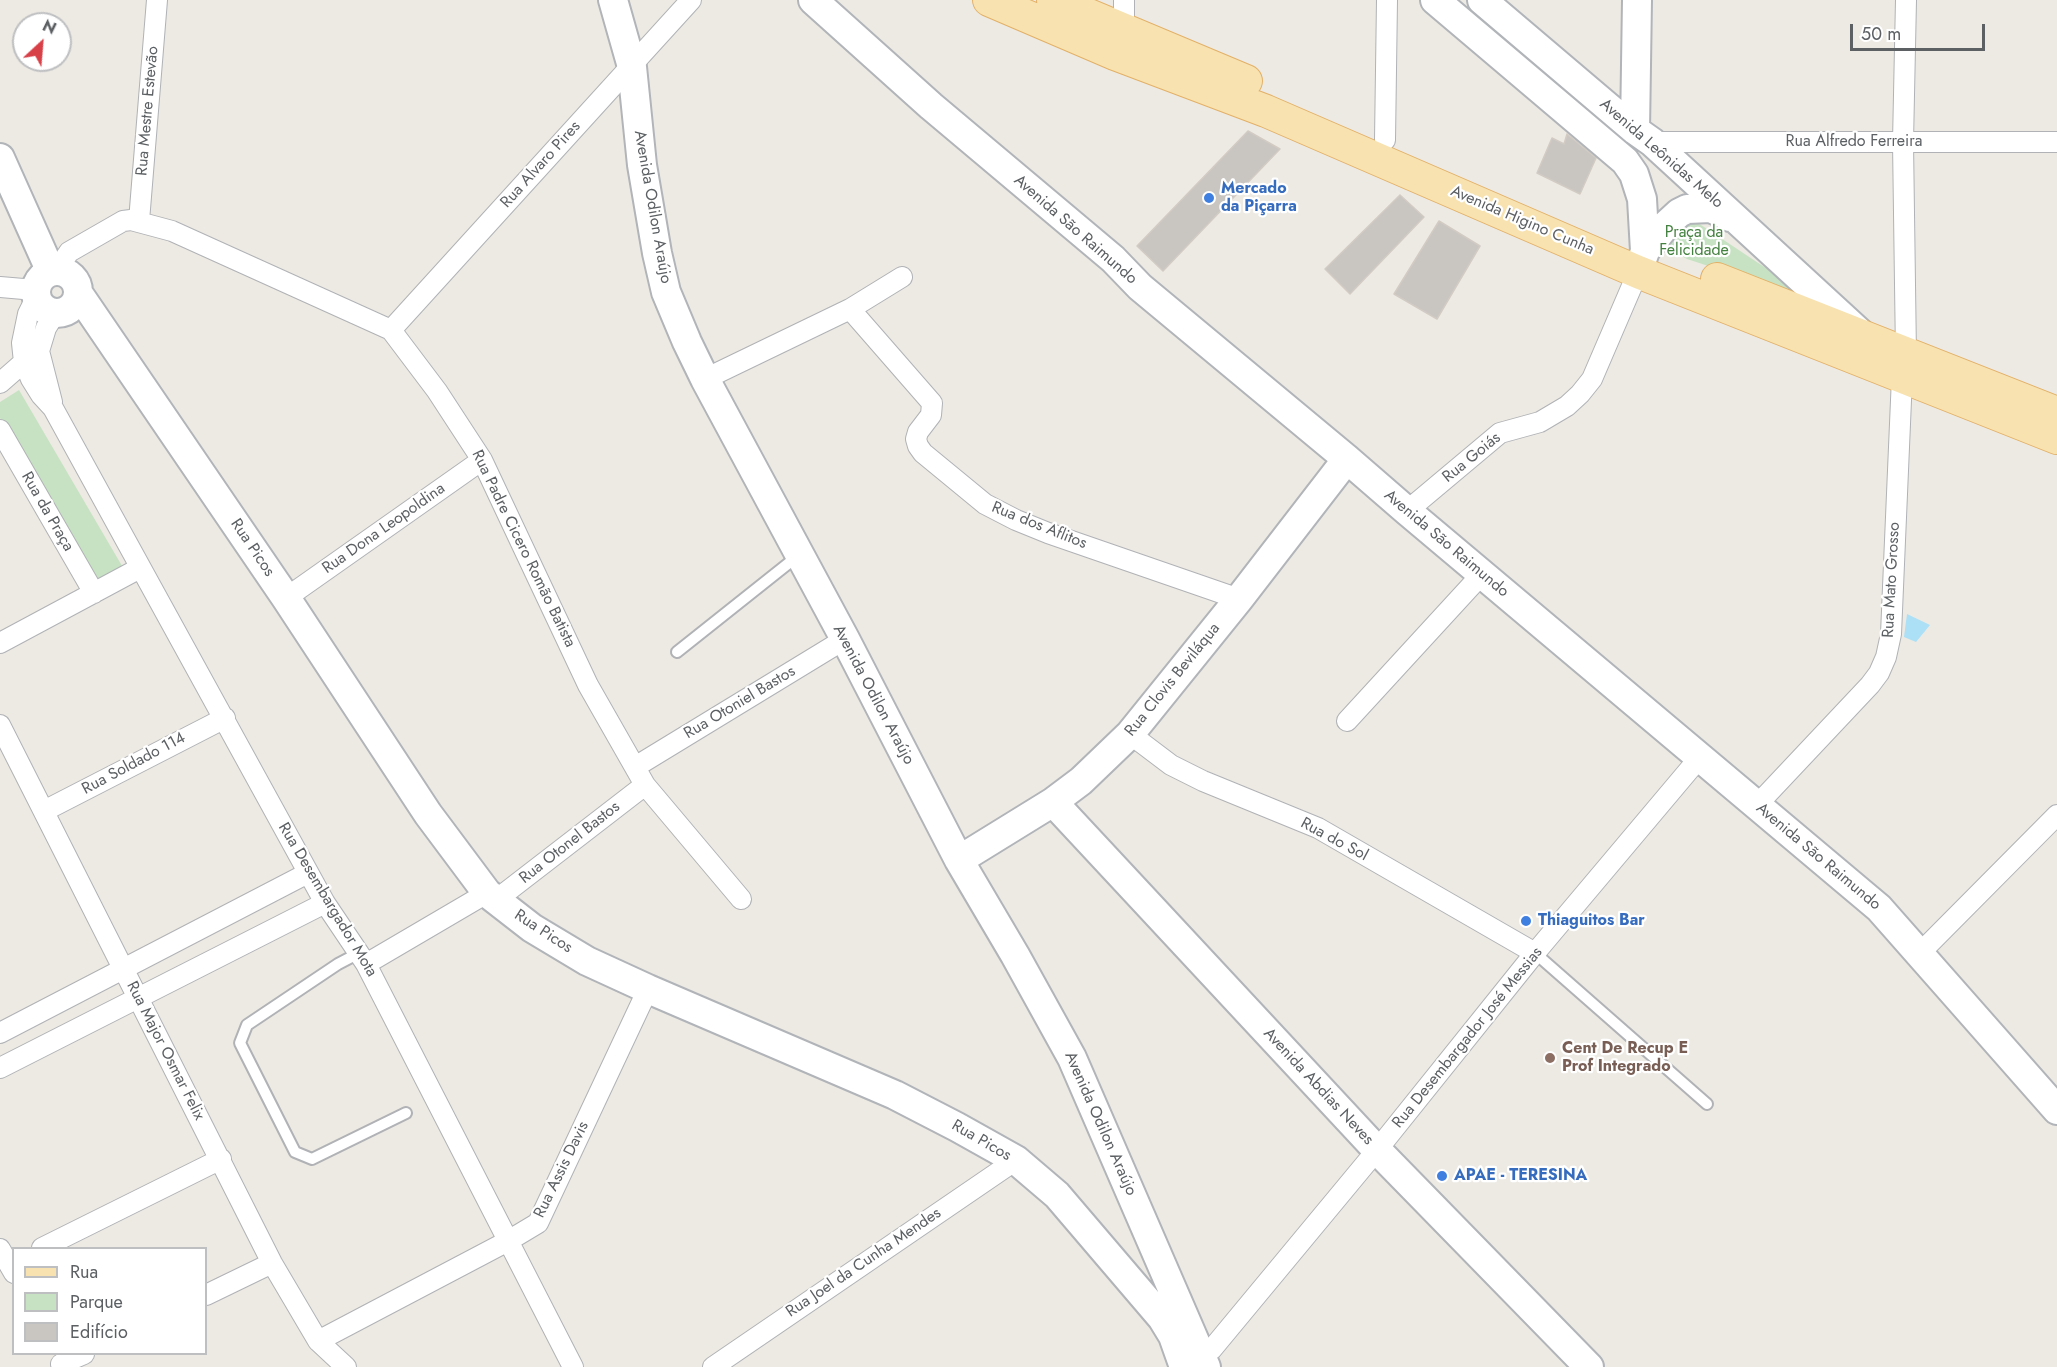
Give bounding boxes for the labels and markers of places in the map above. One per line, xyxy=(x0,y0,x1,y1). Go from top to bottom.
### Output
place label: Mercado da Piçarra xyxy=(1221,179,1297,217)
marker: Mercado da Piçarra xyxy=(1202,191,1216,205)
place label: Thiaguitos Bar xyxy=(1538,911,1645,931)
marker: Thiaguitos Bar xyxy=(1519,914,1533,928)
place label: Cent De Recup E Prof Integrado xyxy=(1562,1039,1688,1077)
marker: Cent De Recup E Prof Integrado xyxy=(1543,1051,1557,1065)
place label: APAE - TERESINA xyxy=(1454,1166,1587,1186)
marker: APAE - TERESINA xyxy=(1435,1169,1449,1183)

